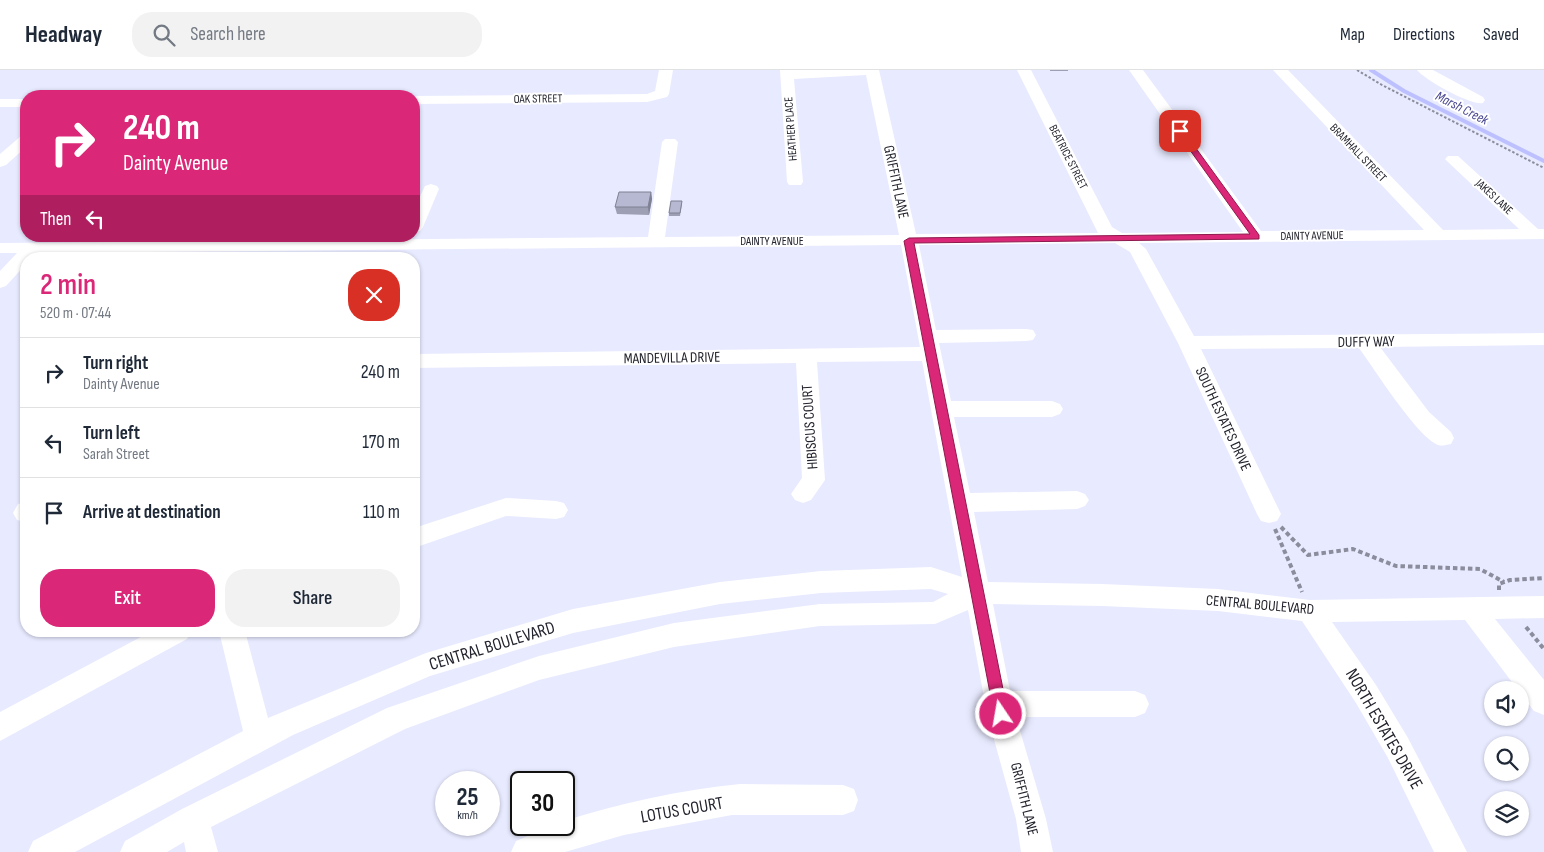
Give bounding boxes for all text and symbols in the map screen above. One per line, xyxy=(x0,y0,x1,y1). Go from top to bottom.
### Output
search box xyxy=(132,12,482,57)
text: Headway xyxy=(25,20,102,49)
icon: search xyxy=(150,21,178,49)
text: Search here xyxy=(190,23,266,46)
text: Map xyxy=(1340,24,1365,45)
text: Directions xyxy=(1393,24,1455,45)
text: Saved xyxy=(1483,24,1519,45)
water label: Marsh Creek xyxy=(1433,87,1492,129)
street label: OAK STREET xyxy=(514,91,563,107)
street label: HEATHER PLACE xyxy=(781,96,801,162)
text: 240 m xyxy=(123,107,200,150)
icon: right xyxy=(40,110,105,175)
pin xyxy=(1159,110,1201,152)
icon: arrive xyxy=(1166,117,1194,145)
street label: BRAMHALL STREET xyxy=(1326,121,1390,185)
street label: BEATRICE STREET xyxy=(1045,122,1091,192)
street label: GRIFFITH LANE xyxy=(879,144,913,220)
text: Dainty Avenue xyxy=(123,150,228,177)
street label: JAKES LANE xyxy=(1471,175,1516,218)
icon: left xyxy=(81,205,109,233)
text: Then xyxy=(40,208,71,231)
street label: DAINTY AVENUE xyxy=(1280,228,1344,244)
street label: DAINTY AVENUE xyxy=(740,234,804,249)
text: 2 min xyxy=(40,267,96,303)
button: close xyxy=(348,269,400,321)
text: 520 m · 07:44 xyxy=(40,304,111,323)
street label: DUFFY WAY xyxy=(1337,332,1395,352)
street label: MANDEVILLA DRIVE xyxy=(624,348,720,368)
text: Turn right xyxy=(83,352,148,375)
icon: right xyxy=(40,359,68,387)
text: 240 m xyxy=(361,361,400,384)
street label: SOUTH ESTATES DRIVE xyxy=(1191,364,1255,474)
text: Dainty Avenue xyxy=(83,375,160,394)
street label: HIBISCUS COURT xyxy=(798,384,822,470)
text: Turn left xyxy=(83,422,140,445)
icon: left xyxy=(40,429,68,457)
text: 170 m xyxy=(362,431,400,454)
text: Sarah Street xyxy=(83,445,150,464)
icon: arrive xyxy=(40,499,68,527)
text: Arrive at destination xyxy=(83,501,221,524)
text: 110 m xyxy=(363,501,400,524)
button: Exit xyxy=(40,569,215,627)
button: Share xyxy=(225,569,400,627)
street label: CENTRAL BOULEVARD xyxy=(1205,591,1315,619)
street label: CENTRAL BOULEVARD xyxy=(427,617,557,675)
street label: NORTH ESTATES DRIVE xyxy=(1341,665,1427,793)
map controls xyxy=(1484,681,1529,836)
button: sound xyxy=(1484,681,1529,726)
position arrow xyxy=(974,687,1026,739)
button: search xyxy=(1484,736,1529,781)
street label: GRIFFITH LANE xyxy=(1006,761,1042,837)
speed limit sign: 30 xyxy=(510,771,575,836)
text: 25 xyxy=(457,782,478,813)
button: layers xyxy=(1484,791,1529,836)
street label: LOTUS COURT xyxy=(639,792,725,828)
text: km/h xyxy=(457,808,478,823)

